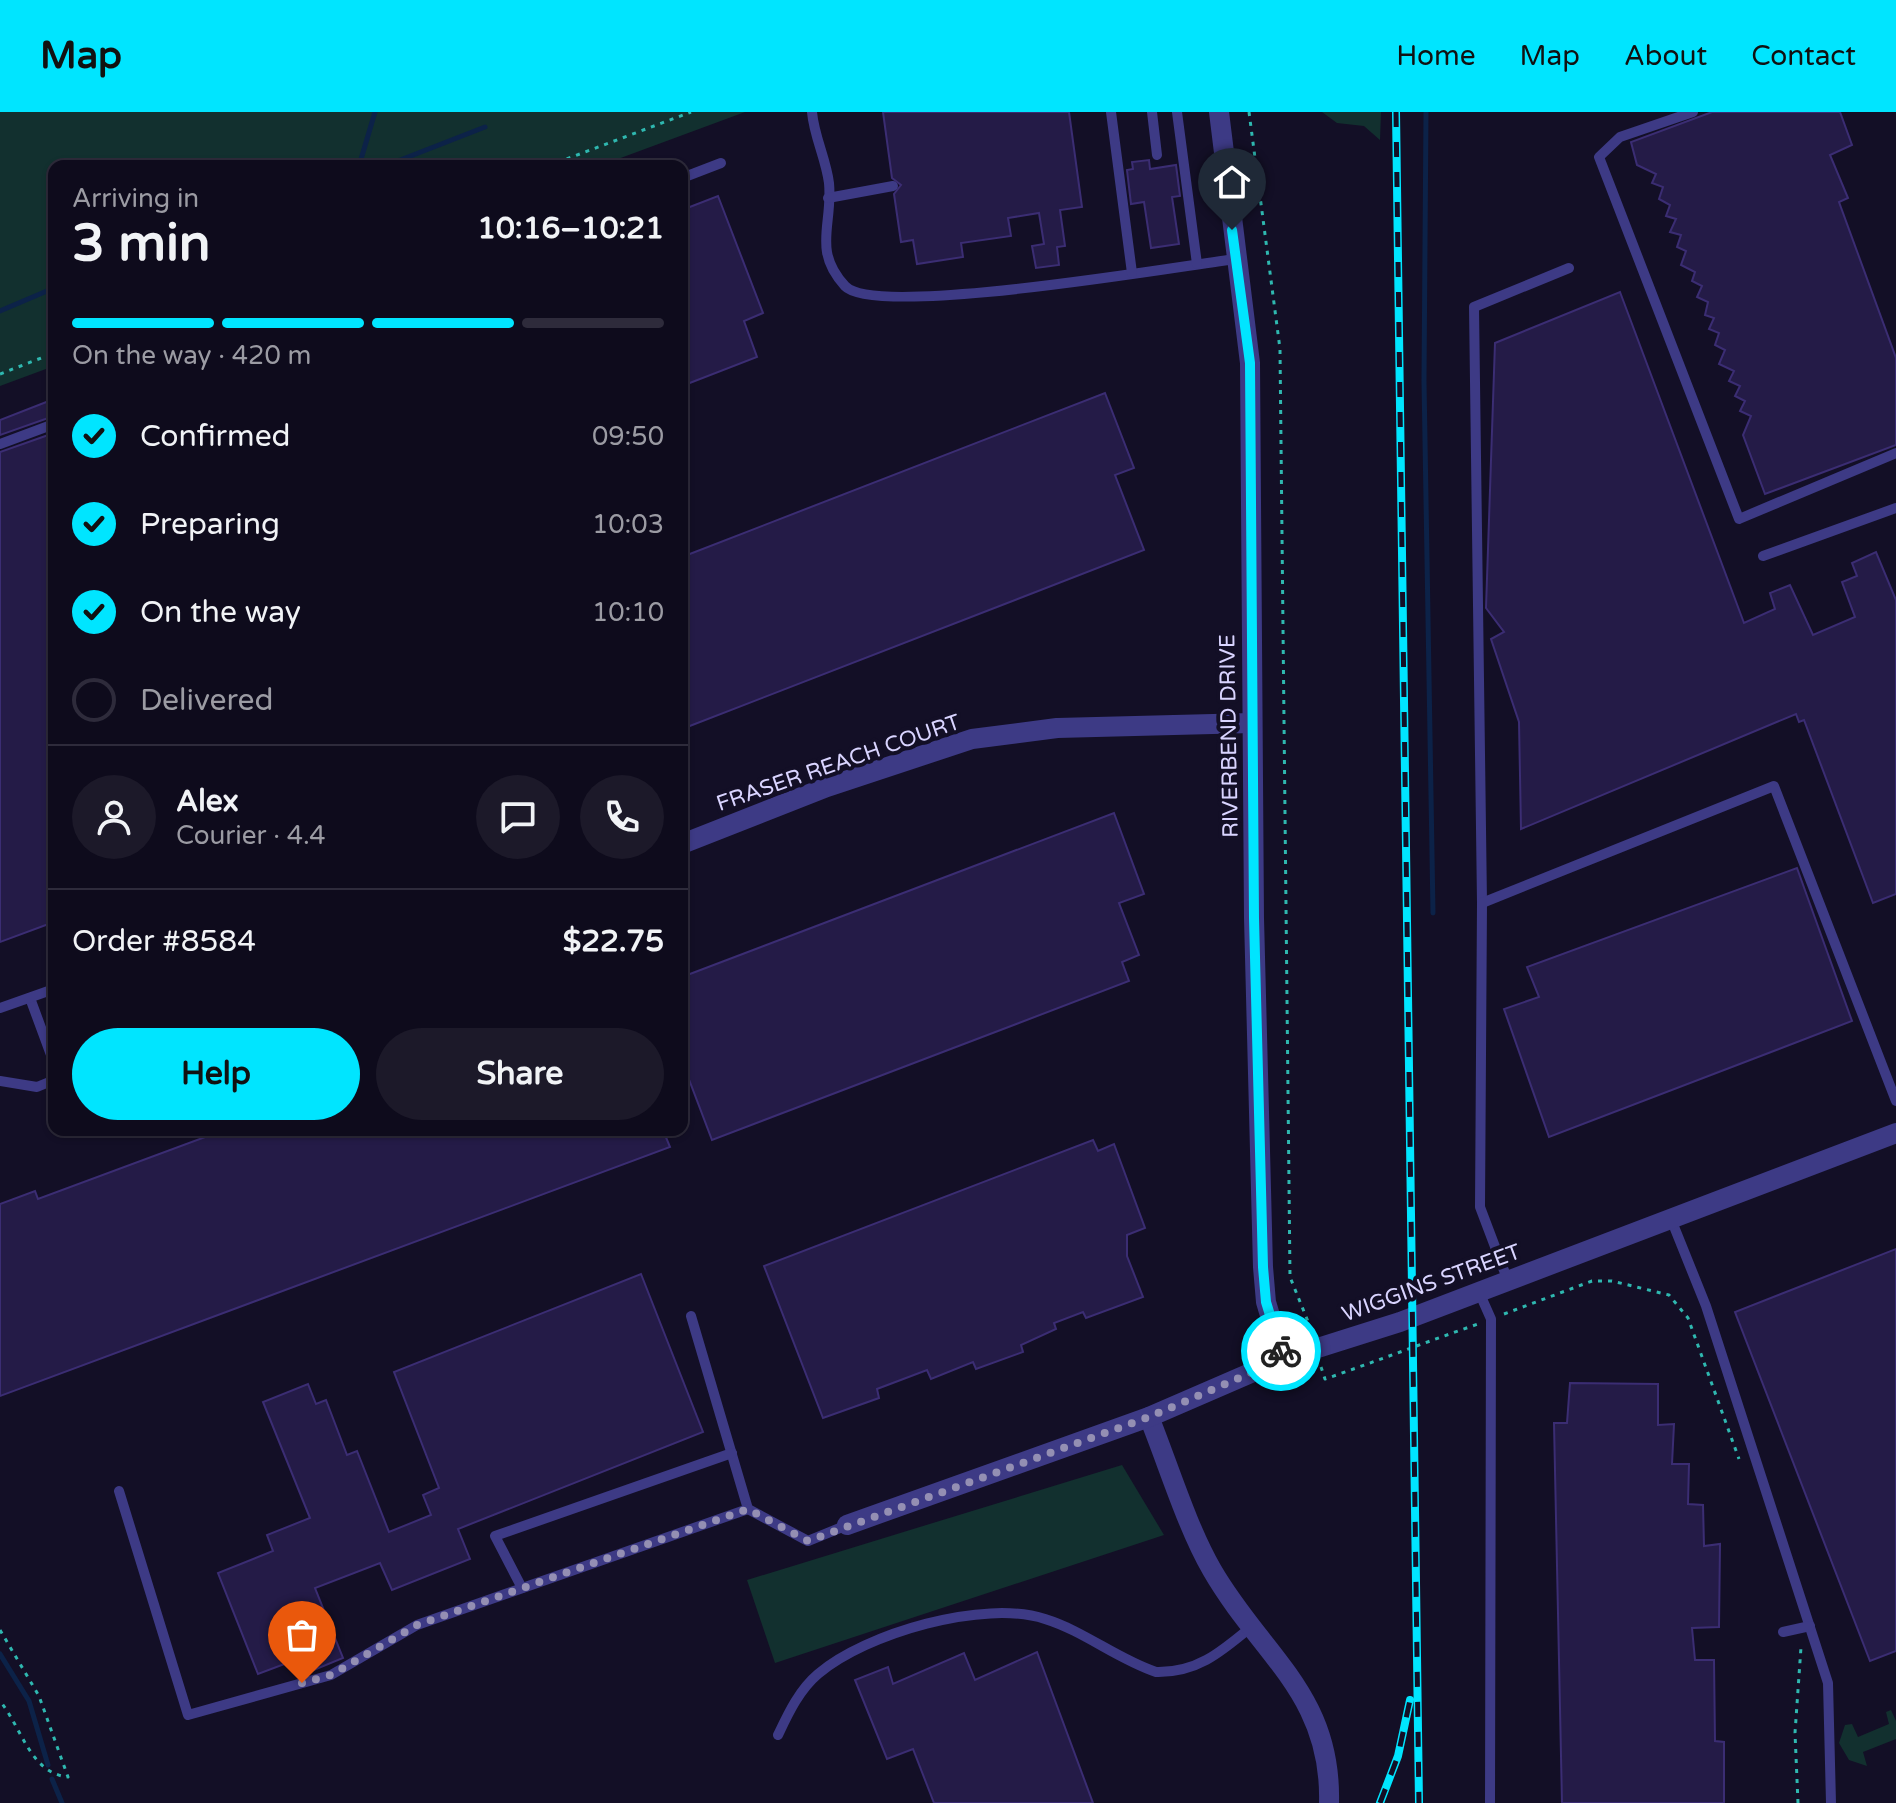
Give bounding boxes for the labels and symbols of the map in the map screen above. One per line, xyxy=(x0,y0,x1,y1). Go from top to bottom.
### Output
pin xyxy=(1198,148,1266,230)
street label: RIVERBEND DRIVE xyxy=(1214,634,1244,838)
street label: FRASER REACH COURT xyxy=(713,709,964,817)
street label: WIGGINS STREET xyxy=(1338,1238,1525,1327)
courier xyxy=(1241,1311,1321,1391)
pin xyxy=(268,1601,336,1683)

